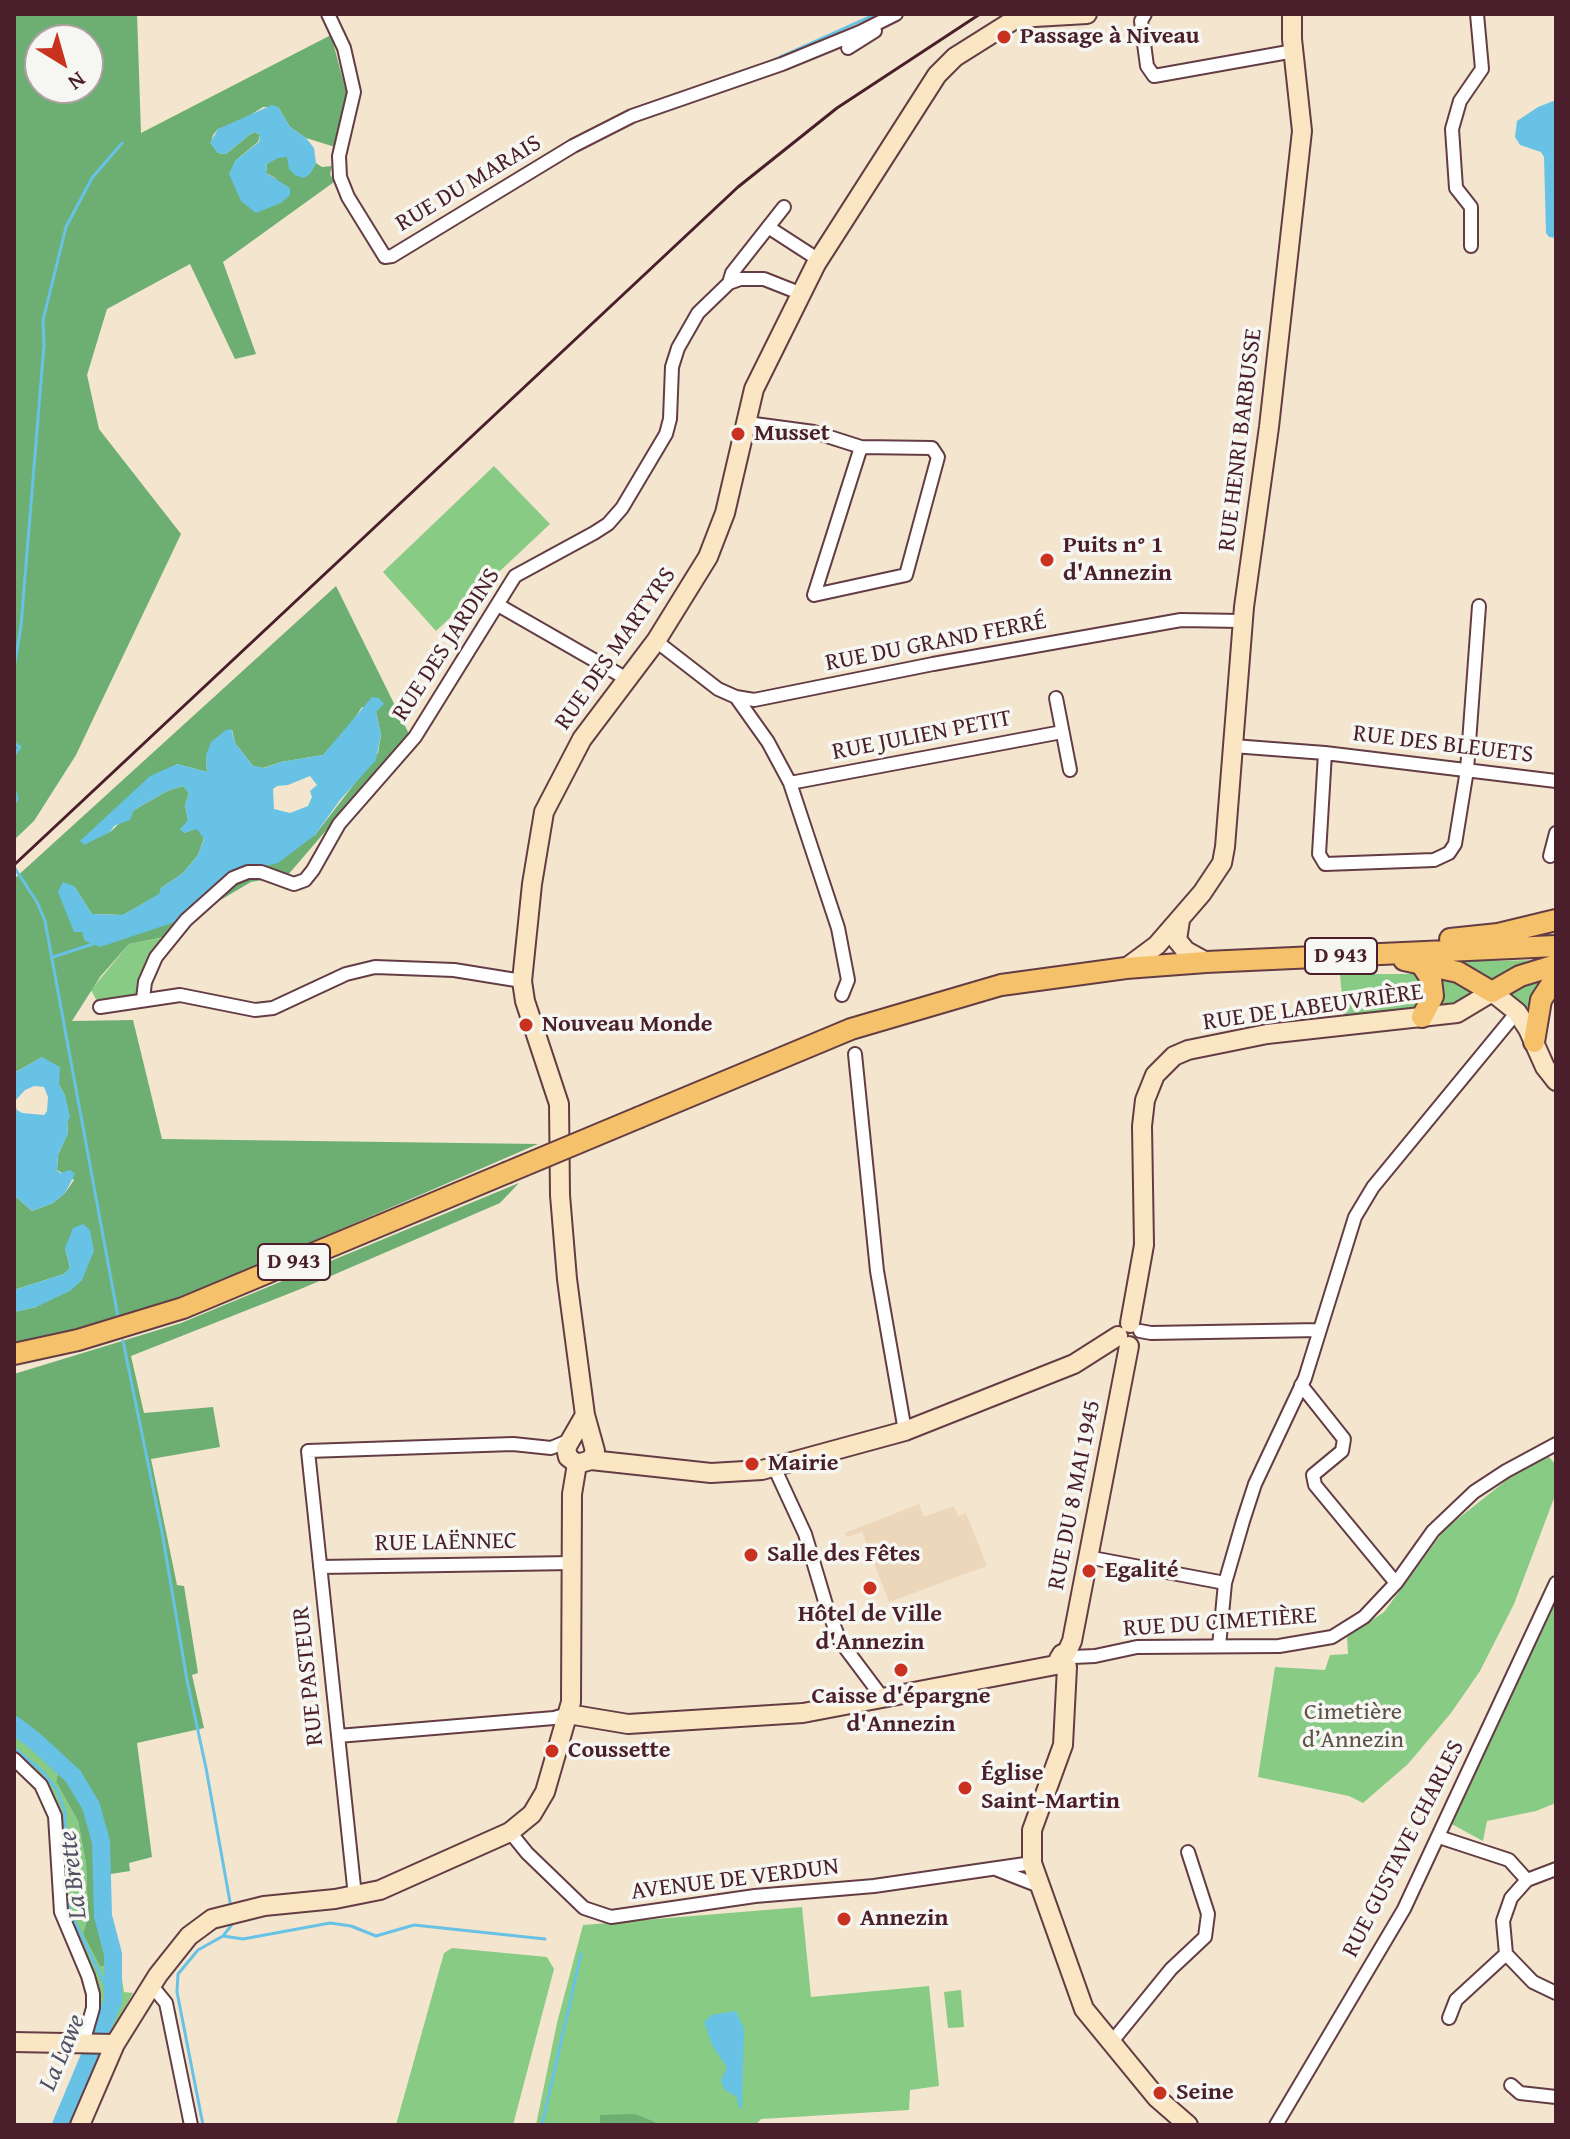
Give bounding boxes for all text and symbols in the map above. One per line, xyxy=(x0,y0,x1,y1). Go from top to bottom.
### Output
place label: Passage à Niveau xyxy=(1020,23,1200,51)
north arrow xyxy=(24,24,104,104)
marker: Passage à Niveau xyxy=(995,28,1013,46)
text: N xyxy=(62,64,93,99)
street label: RUE DU MARAIS xyxy=(391,129,547,239)
street label: RUE HENRI BARBUSSE xyxy=(1213,327,1269,553)
place label: Musset xyxy=(754,420,830,448)
marker: Musset xyxy=(729,425,747,443)
place label: Puits n° 1 d'Annezin xyxy=(1063,532,1172,588)
marker: Puits n° 1 d'Annezin xyxy=(1038,551,1056,569)
street label: RUE DES MARTYRS xyxy=(549,562,683,736)
street label: RUE DES JARDINS xyxy=(387,563,507,727)
street label: RUE DU GRAND FERRÉ xyxy=(823,607,1049,679)
street label: RUE JULIEN PETIT xyxy=(830,705,1014,767)
street label: RUE DES BLEUETS xyxy=(1351,720,1535,770)
road number: D 943 xyxy=(1305,938,1377,974)
street label: RUE DE LABEUVRIÈRE xyxy=(1201,978,1425,1038)
place label: Nouveau Monde xyxy=(542,1011,713,1039)
marker: Nouveau Monde xyxy=(517,1016,535,1034)
road number: D 943 xyxy=(258,1244,330,1280)
street label: RUE DU 8 MAI 1945 xyxy=(1042,1398,1108,1592)
place label: Mairie xyxy=(768,1450,839,1478)
marker: Mairie xyxy=(743,1455,761,1473)
street label: RUE LAËNNEC xyxy=(375,1527,517,1559)
place label: Salle des Fêtes xyxy=(767,1541,920,1569)
marker: Salle des Fêtes xyxy=(742,1546,760,1564)
place label: Egalité xyxy=(1105,1557,1179,1585)
marker: Egalité xyxy=(1080,1562,1098,1580)
marker: Hôtel de Ville d'Annezin xyxy=(861,1579,879,1597)
place label: Hôtel de Ville d'Annezin xyxy=(798,1601,942,1657)
street label: RUE DU CIMETIÈRE xyxy=(1122,1602,1318,1644)
street label: RUE PASTEUR xyxy=(287,1605,331,1747)
marker: Caisse d'épargne d'Annezin xyxy=(892,1661,910,1679)
place label: Caisse d'épargne d'Annezin xyxy=(812,1683,990,1739)
park label: Cimetière d’Annezin xyxy=(1302,1699,1404,1755)
street label: RUE GUSTAVE CHARLES xyxy=(1337,1736,1471,1962)
place label: Coussette xyxy=(568,1737,670,1765)
marker: Coussette xyxy=(543,1742,561,1760)
place label: Église Saint-Martin xyxy=(981,1760,1120,1816)
marker: Église Saint-Martin xyxy=(956,1779,974,1797)
water label: La Brette xyxy=(53,1829,95,1921)
street label: AVENUE DE VERDUN xyxy=(629,1853,841,1907)
place label: Annezin xyxy=(860,1905,949,1933)
marker: Annezin xyxy=(835,1910,853,1928)
water label: La Lawe xyxy=(33,2010,93,2096)
place label: Seine xyxy=(1176,2079,1234,2107)
marker: Seine xyxy=(1151,2084,1169,2102)

